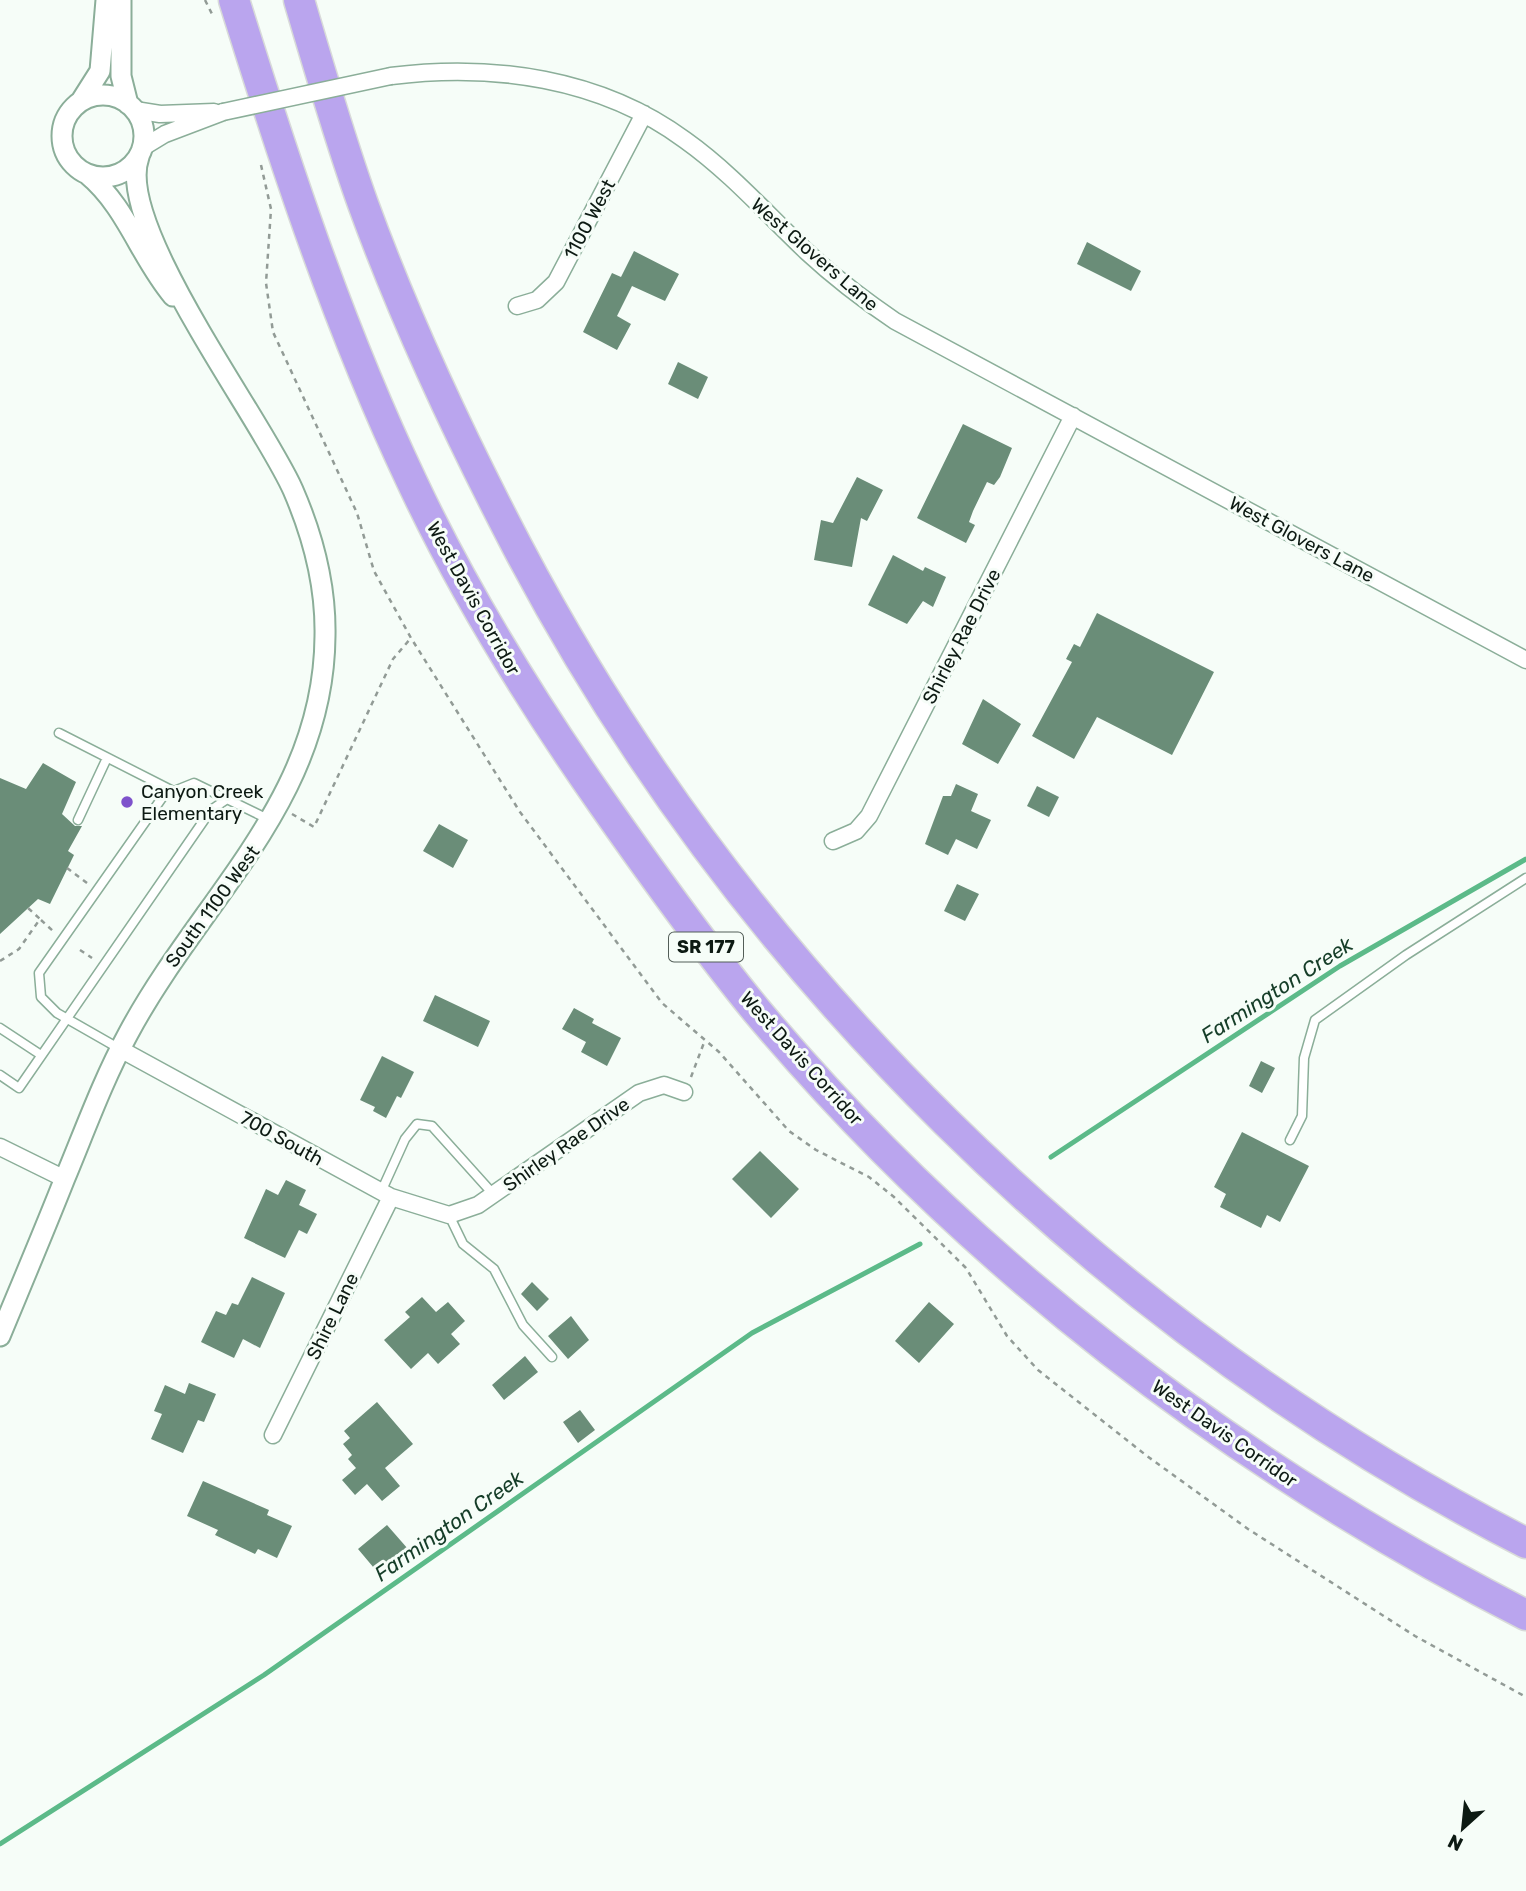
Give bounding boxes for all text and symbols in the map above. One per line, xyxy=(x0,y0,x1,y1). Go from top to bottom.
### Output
street label: 1100 West xyxy=(559,175,620,263)
street label: West Glovers Lane xyxy=(746,193,883,316)
street label: West Glovers Lane xyxy=(1225,491,1378,587)
street label: West Davis Corridor xyxy=(422,517,526,680)
street label: Shirley Rae Drive xyxy=(917,565,1005,708)
place label: Canyon Creek Elementary xyxy=(141,780,264,825)
marker: Canyon Creek Elementary xyxy=(119,794,135,810)
street label: South 1100 West xyxy=(160,840,265,972)
water label: Farmington Creek xyxy=(1196,931,1358,1048)
road number: SR 177 xyxy=(669,932,743,962)
street label: West Davis Corridor xyxy=(736,987,868,1131)
street label: Shirley Rae Drive xyxy=(499,1092,634,1196)
street label: 700 South xyxy=(236,1106,327,1171)
street label: Shire Lane xyxy=(302,1269,363,1363)
street label: West Davis Corridor xyxy=(1148,1375,1302,1493)
water label: Farmington Creek xyxy=(370,1464,529,1586)
north arrow xyxy=(1428,1793,1498,1863)
text: N xyxy=(1444,1829,1467,1856)

